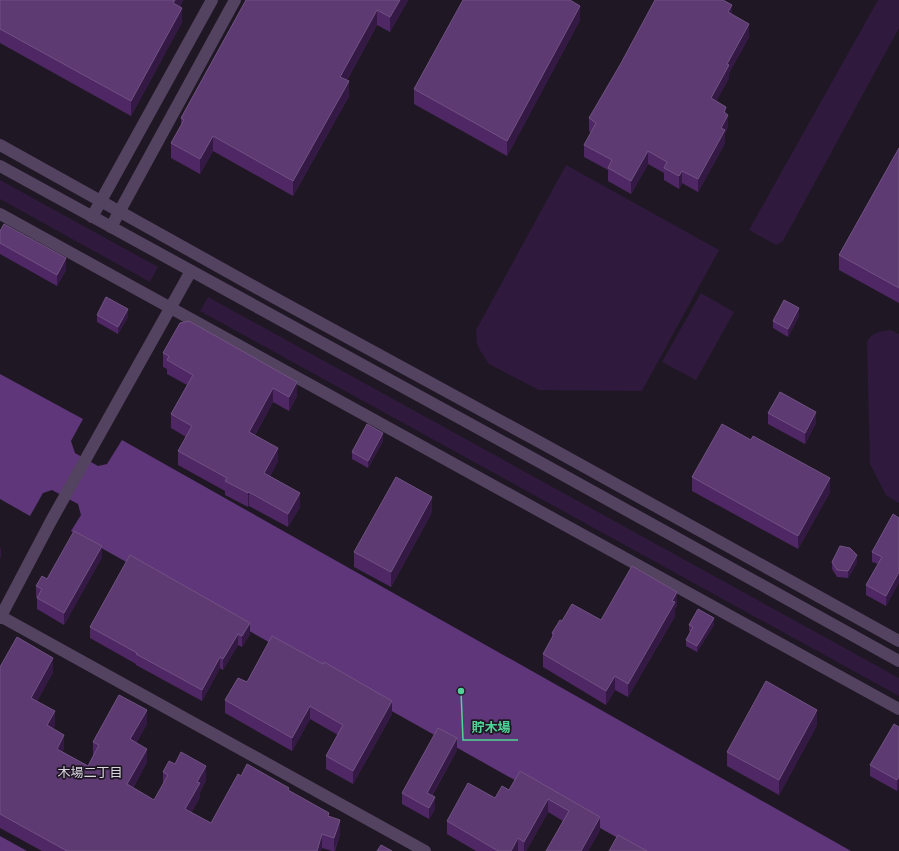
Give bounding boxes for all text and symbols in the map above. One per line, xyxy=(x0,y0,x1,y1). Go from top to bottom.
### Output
callout: 貯木場 xyxy=(463,715,518,740)
text: 貯木場 xyxy=(471,720,511,736)
district label: 木場二丁目 xyxy=(57,765,123,781)

